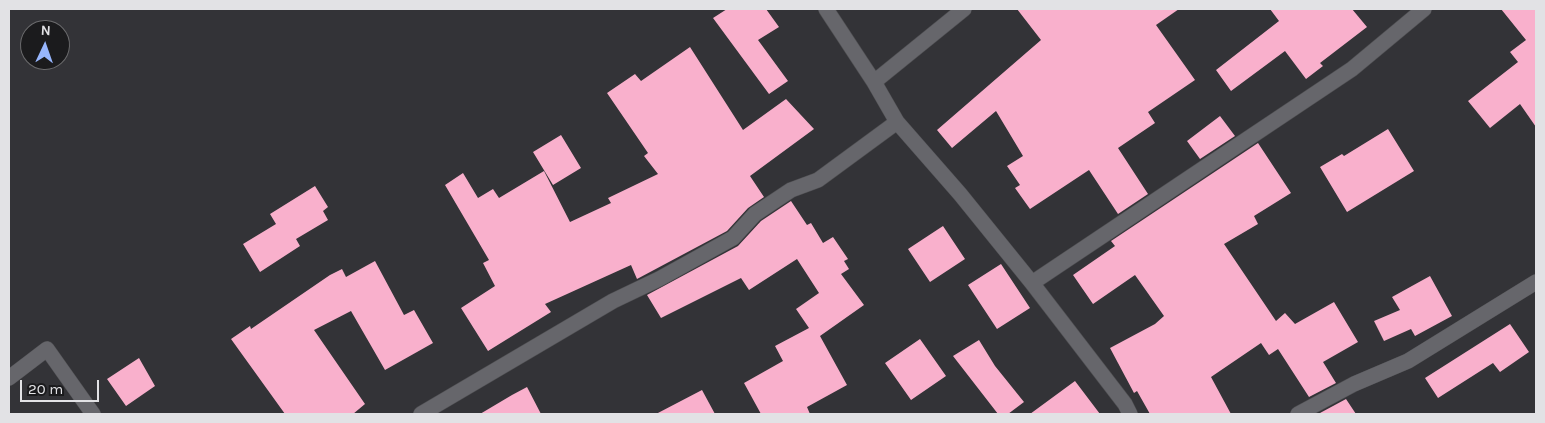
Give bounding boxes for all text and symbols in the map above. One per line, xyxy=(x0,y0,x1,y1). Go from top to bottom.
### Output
north arrow xyxy=(20,20,70,70)
text: N xyxy=(40,22,51,39)
scale bar xyxy=(22,370,101,402)
text: 20 m xyxy=(28,380,63,398)

